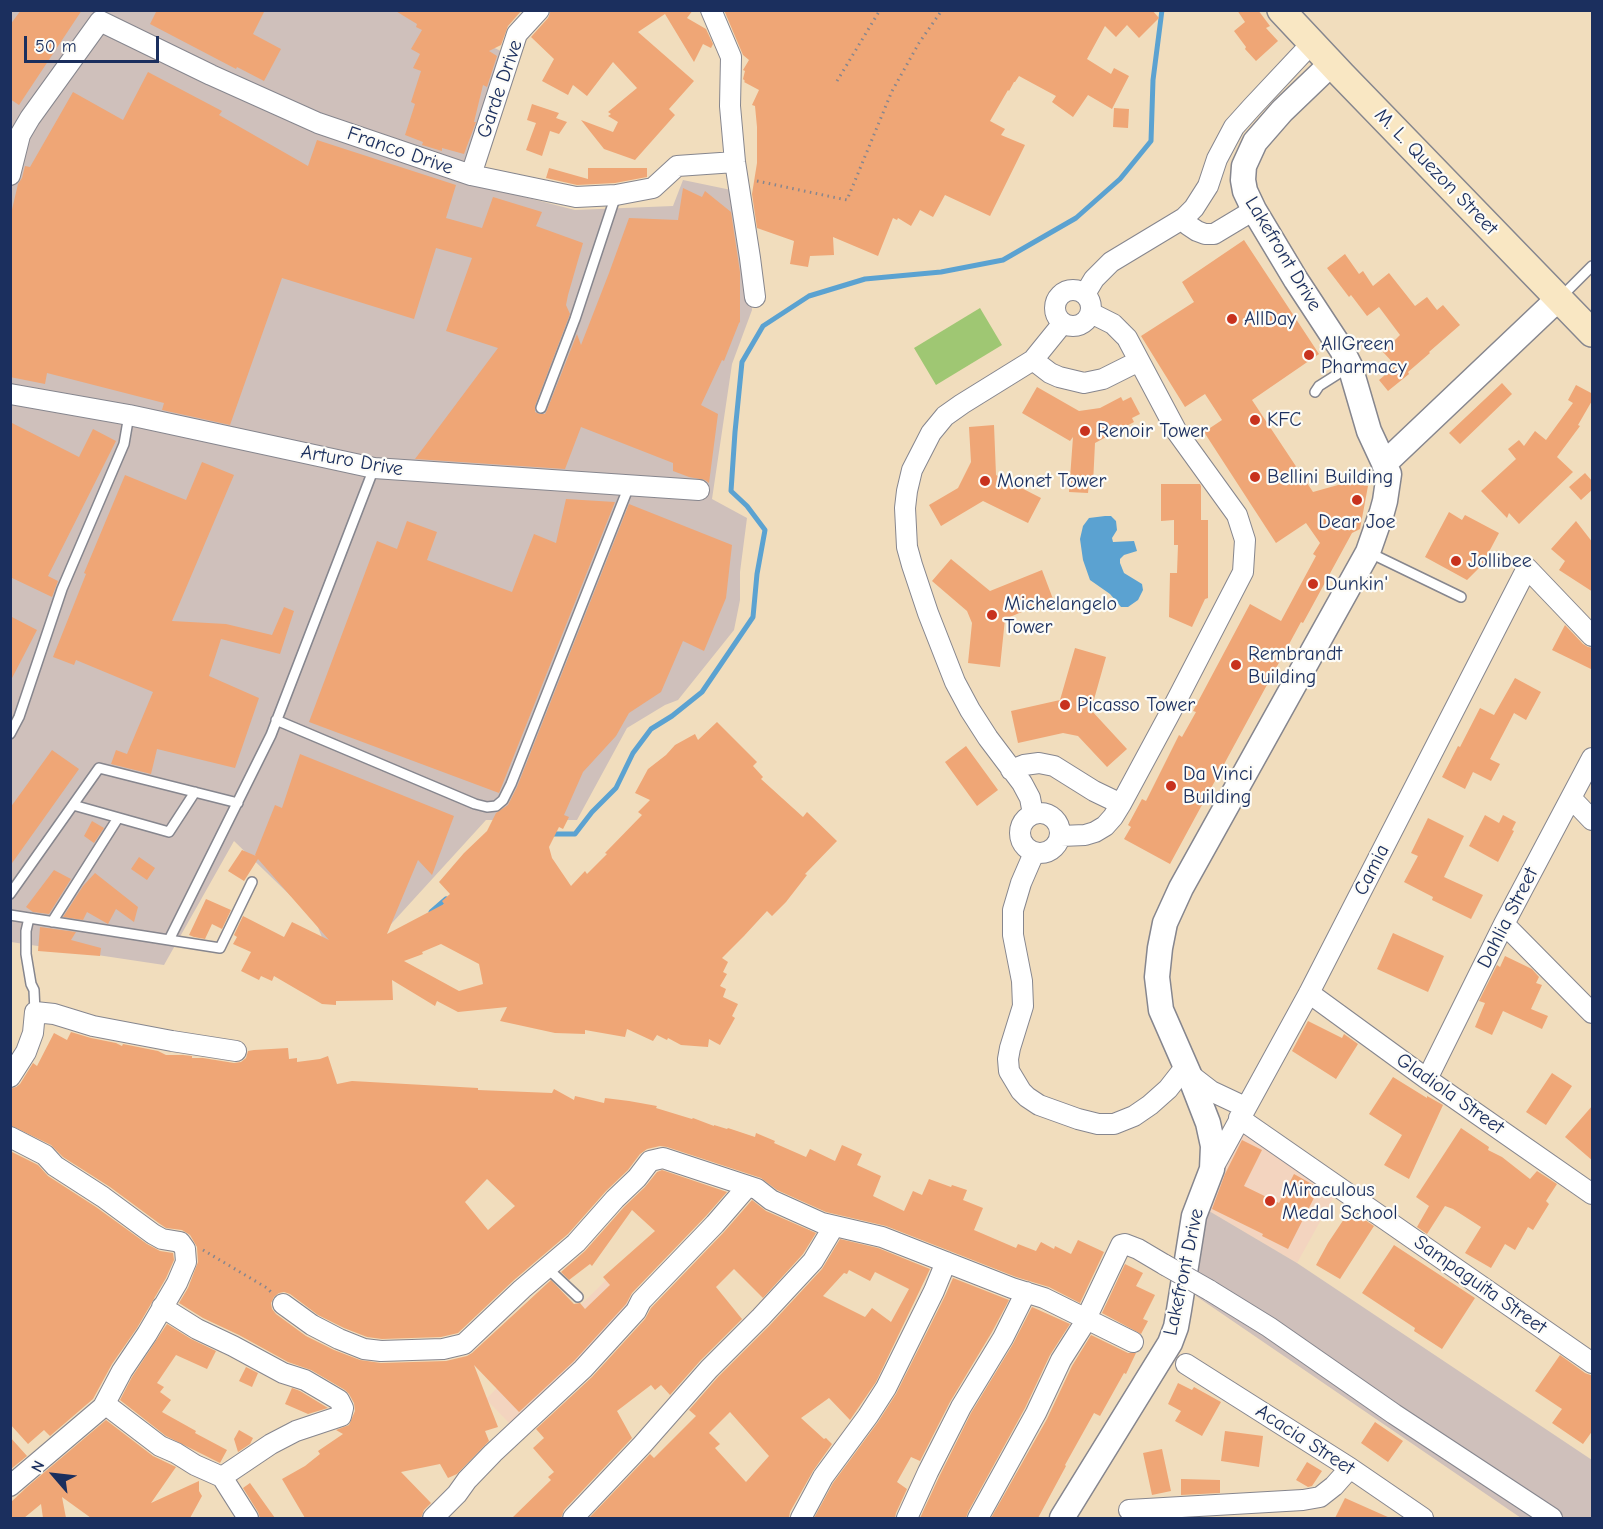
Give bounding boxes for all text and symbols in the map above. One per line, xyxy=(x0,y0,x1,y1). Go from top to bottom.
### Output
scale bar xyxy=(27,24,162,62)
text: 50 m xyxy=(35,36,77,57)
street label: Garde Drive xyxy=(472,37,528,141)
street label: M. L. Quezon Street xyxy=(1369,104,1503,240)
street label: Franco Drive xyxy=(344,122,456,180)
street label: Lakefront Drive xyxy=(1239,192,1327,316)
place label: AllDay xyxy=(1244,307,1296,331)
marker: AllDay xyxy=(1225,312,1239,326)
place label: AllGreen Pharmacy xyxy=(1321,332,1407,379)
marker: AllGreen Pharmacy xyxy=(1302,348,1316,362)
place label: KFC xyxy=(1267,408,1302,432)
marker: KFC xyxy=(1248,413,1262,427)
place label: Renoir Tower xyxy=(1097,419,1208,443)
marker: Renoir Tower xyxy=(1078,424,1092,438)
street label: Arturo Drive xyxy=(299,440,405,482)
place label: Bellini Building xyxy=(1267,465,1393,489)
place label: Monet Tower xyxy=(997,469,1106,493)
marker: Bellini Building xyxy=(1248,470,1262,484)
marker: Monet Tower xyxy=(978,474,992,488)
marker: Dear Joe xyxy=(1350,493,1364,507)
place label: Dear Joe xyxy=(1318,510,1396,534)
place label: Jollibee xyxy=(1468,549,1532,573)
marker: Jollibee xyxy=(1449,554,1463,568)
place label: Dunkin' xyxy=(1325,572,1388,596)
marker: Dunkin' xyxy=(1306,577,1320,591)
place label: Michelangelo Tower xyxy=(1004,592,1117,639)
marker: Michelangelo Tower xyxy=(985,608,999,622)
place label: Rembrandt Building xyxy=(1248,642,1342,689)
marker: Rembrandt Building xyxy=(1229,658,1243,672)
place label: Picasso Tower xyxy=(1077,693,1195,717)
marker: Picasso Tower xyxy=(1058,698,1072,712)
place label: Da Vinci Building xyxy=(1183,762,1253,809)
marker: Da Vinci Building xyxy=(1164,779,1178,793)
street label: Camia xyxy=(1349,840,1395,900)
street label: Dahlia Street xyxy=(1472,864,1544,972)
street label: Gladiola Street xyxy=(1391,1048,1509,1140)
place label: Miraculous Medal School xyxy=(1282,1178,1398,1225)
marker: Miraculous Medal School xyxy=(1263,1194,1277,1208)
street label: Lakefront Drive xyxy=(1159,1206,1209,1338)
street label: Sampaguita Street xyxy=(1409,1230,1551,1340)
street label: Acacia Street xyxy=(1251,1399,1359,1481)
north arrow xyxy=(24,1445,84,1505)
text: N xyxy=(28,1458,49,1475)

